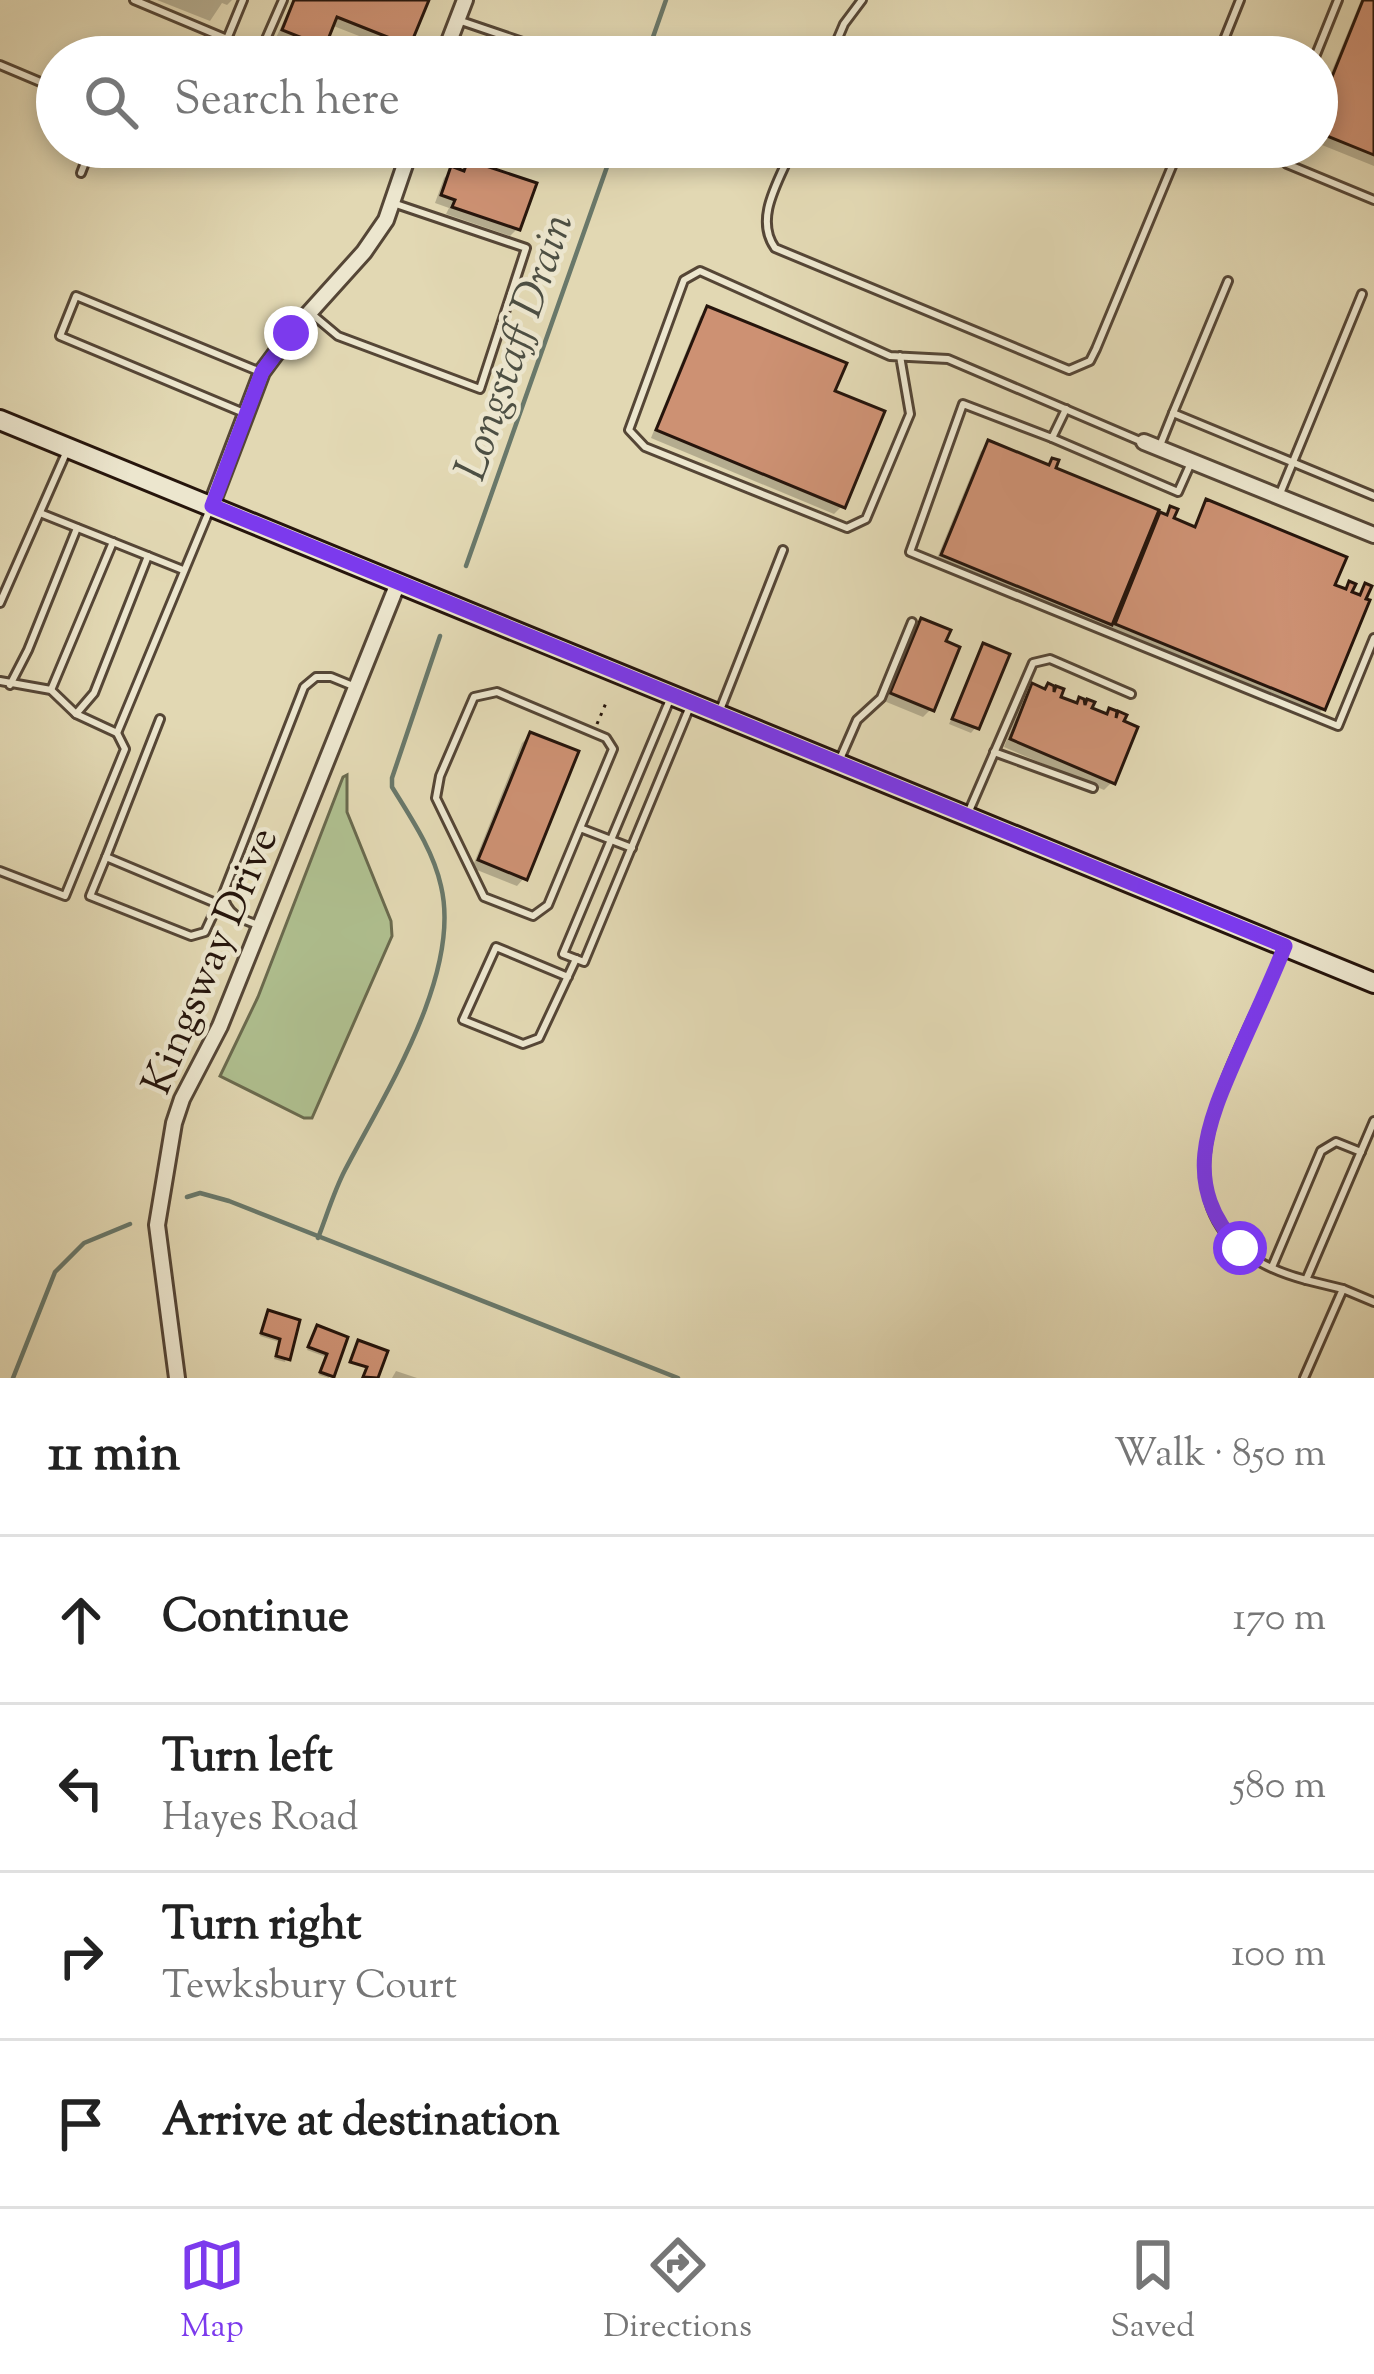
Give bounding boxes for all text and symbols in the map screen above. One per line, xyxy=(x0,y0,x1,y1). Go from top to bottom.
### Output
search box xyxy=(36,36,1338,168)
icon: search xyxy=(78,69,144,135)
text: Search here xyxy=(174,70,400,135)
water label: Longstaff Drain xyxy=(441,205,593,490)
route end xyxy=(264,306,318,360)
street label: Kingsway Drive xyxy=(129,819,296,1105)
route start xyxy=(1213,1221,1267,1275)
text: 11 min xyxy=(48,1420,180,1493)
text: Walk · 850 m xyxy=(1114,1428,1326,1484)
icon: ahead xyxy=(48,1587,114,1653)
text: Continue xyxy=(162,1587,349,1652)
text: 170 m xyxy=(1233,1592,1326,1648)
text: Turn left xyxy=(162,1727,333,1792)
icon: left xyxy=(48,1755,114,1821)
text: 580 m xyxy=(1232,1760,1326,1816)
text: Hayes Road xyxy=(162,1792,358,1848)
text: Turn right xyxy=(162,1895,361,1960)
icon: right xyxy=(48,1923,114,1989)
text: 100 m xyxy=(1231,1928,1326,1984)
text: Tewksbury Court xyxy=(162,1960,457,2016)
icon: arrive xyxy=(48,2091,114,2157)
text: Arrive at destination xyxy=(162,2091,560,2156)
tab: Map xyxy=(179,2232,245,2352)
tab: Directions xyxy=(603,2232,752,2352)
tab: Saved xyxy=(1110,2232,1195,2352)

